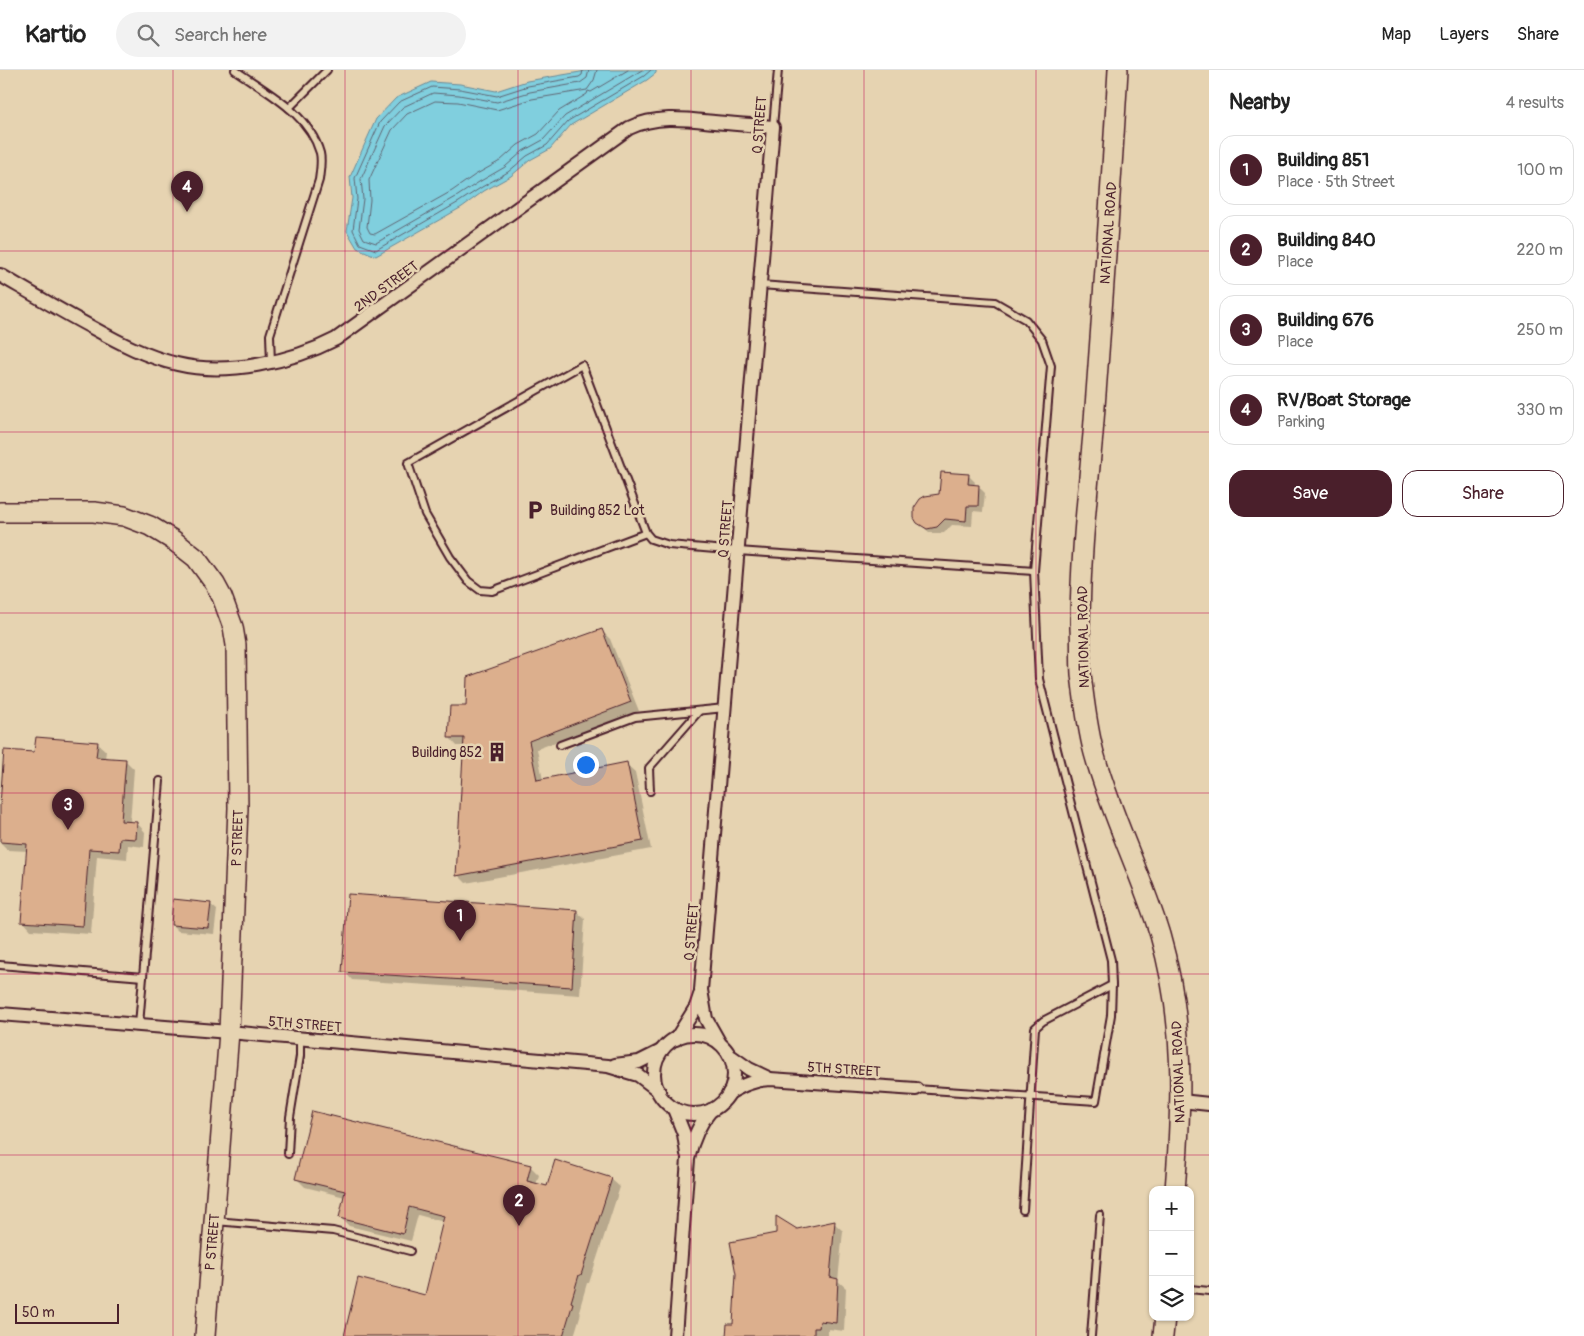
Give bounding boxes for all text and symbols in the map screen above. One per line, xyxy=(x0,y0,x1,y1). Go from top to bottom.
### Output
search box xyxy=(116,12,466,57)
text: Kartio xyxy=(25,20,86,49)
icon: search xyxy=(134,21,162,49)
text: Search here xyxy=(174,23,267,47)
text: Map xyxy=(1382,23,1411,46)
text: Layers xyxy=(1439,23,1489,46)
text: Share xyxy=(1517,23,1559,46)
text: Nearby xyxy=(1229,89,1290,116)
text: 4 results xyxy=(1506,93,1564,113)
street label: Q STREET xyxy=(749,95,771,155)
text: Building 851 xyxy=(1277,148,1369,172)
text: 1 xyxy=(1243,160,1249,180)
text: 100 m xyxy=(1517,160,1563,180)
pin: 4 xyxy=(171,171,203,212)
text: Place · 5th Street xyxy=(1277,172,1395,192)
street label: NATIONAL ROAD xyxy=(1096,181,1121,285)
text: Building 840 xyxy=(1277,228,1376,252)
text: 2 xyxy=(1242,240,1250,260)
text: 220 m xyxy=(1517,240,1563,260)
text: Place xyxy=(1277,252,1313,272)
street label: 2ND STREET xyxy=(351,257,422,315)
text: Building 676 xyxy=(1277,308,1374,332)
text: 3 xyxy=(1242,320,1250,340)
text: 250 m xyxy=(1517,320,1563,340)
text: Place xyxy=(1277,332,1313,352)
text: RV/Boat Storage xyxy=(1277,388,1411,412)
text: 4 xyxy=(1241,400,1251,420)
text: 330 m xyxy=(1517,400,1563,420)
text: Parking xyxy=(1277,412,1325,432)
button: Save xyxy=(1229,470,1392,517)
button: Share xyxy=(1402,470,1564,517)
parking icon: Building 852 Lot xyxy=(524,499,546,521)
street label: Q STREET xyxy=(715,499,737,559)
place label: Building 852 Lot xyxy=(550,502,645,519)
street label: NATIONAL ROAD xyxy=(1074,585,1093,688)
building icon: Building 852 xyxy=(486,741,508,763)
place label: Building 852 xyxy=(412,744,482,761)
your location xyxy=(573,752,599,778)
pin: 3 xyxy=(52,789,84,830)
street label: P STREET xyxy=(228,809,247,867)
pin: 1 xyxy=(444,900,476,941)
street label: Q STREET xyxy=(681,902,703,962)
street label: 5TH STREET xyxy=(268,1013,343,1036)
street label: NATIONAL ROAD xyxy=(1168,1020,1189,1123)
street label: 5TH STREET xyxy=(807,1058,882,1081)
pin: 2 xyxy=(503,1185,535,1226)
map controls xyxy=(1149,1186,1194,1321)
button: + xyxy=(1149,1186,1194,1231)
street label: P STREET xyxy=(202,1213,223,1271)
button: − xyxy=(1149,1231,1194,1276)
button: layers xyxy=(1149,1276,1194,1321)
scale bar xyxy=(15,1301,119,1324)
text: 50 m xyxy=(22,1304,55,1321)

